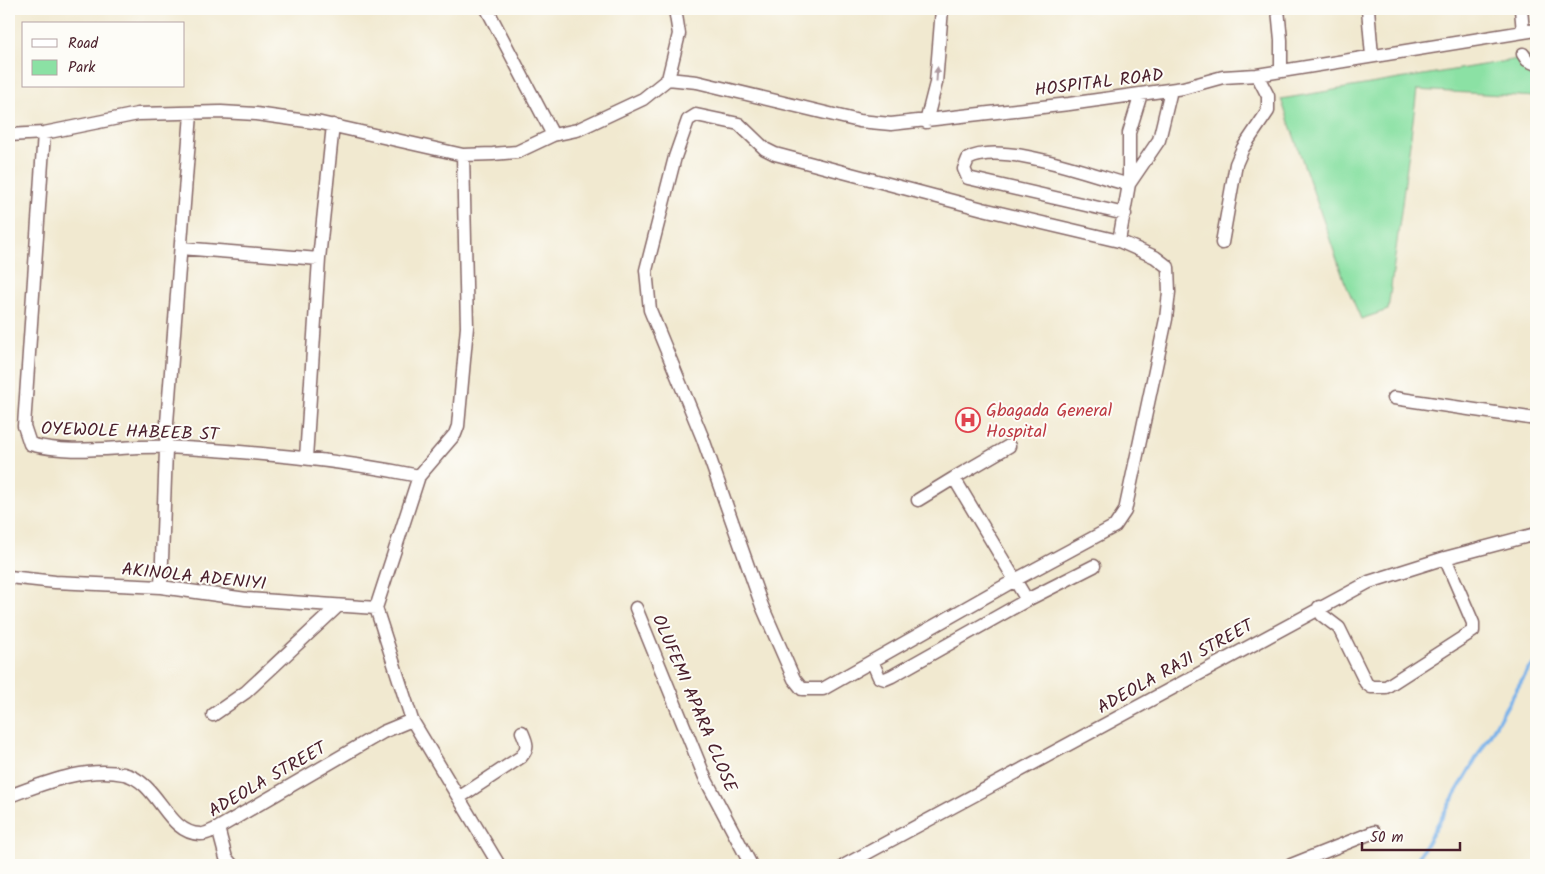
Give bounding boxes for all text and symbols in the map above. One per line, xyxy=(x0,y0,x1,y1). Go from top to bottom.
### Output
legend xyxy=(22,22,185,88)
text: Road xyxy=(68,32,99,56)
text: Park xyxy=(68,56,96,80)
street label: HOSPITAL ROAD xyxy=(1033,61,1166,106)
one-way arrow xyxy=(933,66,941,82)
place label: Gbagada General Hospital xyxy=(986,397,1113,447)
hospital icon: Gbagada General Hospital xyxy=(955,407,981,433)
street label: OYEWOLE HABEEB ST xyxy=(40,415,221,450)
street label: AKINOLA ADENIYI xyxy=(120,555,268,599)
street label: OLUFEMI APARA CLOSE xyxy=(643,610,744,797)
street label: ADEOLA RAJI STREET xyxy=(1092,612,1261,722)
street label: ADEOLA STREET xyxy=(203,734,334,826)
scale bar xyxy=(1362,819,1460,851)
text: 50 m xyxy=(1370,826,1404,850)

